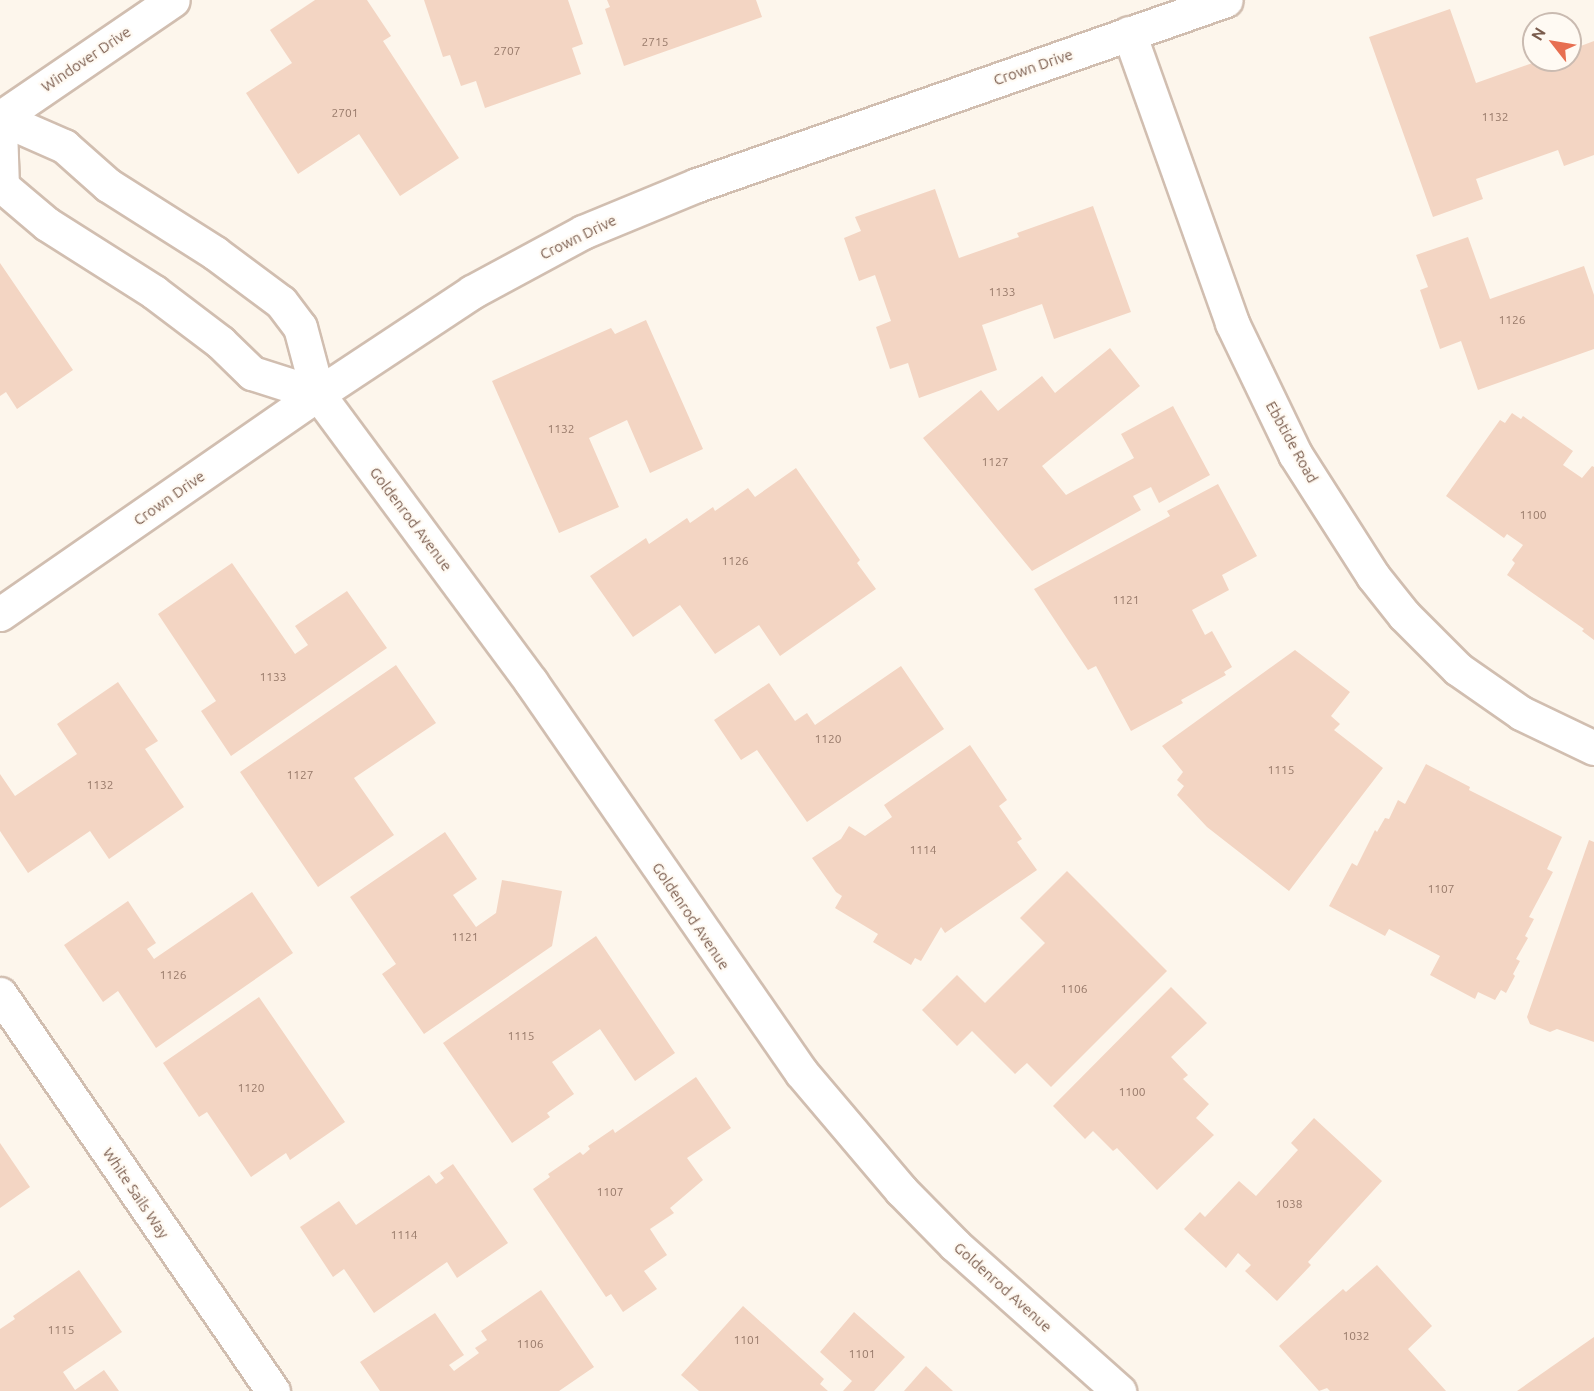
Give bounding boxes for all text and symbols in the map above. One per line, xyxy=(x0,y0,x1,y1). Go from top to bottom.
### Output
north arrow xyxy=(1522,12,1582,72)
street label: Windover Drive xyxy=(38,22,134,96)
text: N xyxy=(1527,24,1549,44)
house number: 2715 xyxy=(641,35,669,49)
house number: 2707 xyxy=(493,44,521,58)
street label: Crown Drive xyxy=(991,45,1075,89)
house number: 2701 xyxy=(331,106,359,120)
house number: 1132 xyxy=(1481,110,1509,124)
street label: Crown Drive xyxy=(537,211,619,263)
house number: 1133 xyxy=(988,285,1016,299)
house number: 1126 xyxy=(1498,313,1526,327)
street label: Ebbtide Road xyxy=(1262,398,1322,486)
house number: 1132 xyxy=(547,422,575,436)
house number: 1127 xyxy=(981,455,1009,469)
street label: Goldenrod Avenue xyxy=(366,463,456,575)
street label: Crown Drive xyxy=(130,467,208,529)
house number: 1100 xyxy=(1519,508,1547,522)
house number: 1126 xyxy=(721,554,749,568)
house number: 1121 xyxy=(1112,593,1140,607)
house number: 1133 xyxy=(259,670,287,684)
house number: 1120 xyxy=(814,732,842,746)
house number: 1115 xyxy=(1267,763,1295,777)
house number: 1127 xyxy=(286,768,314,782)
house number: 1132 xyxy=(86,778,114,792)
house number: 1114 xyxy=(909,843,937,857)
street label: Goldenrod Avenue xyxy=(648,859,734,973)
house number: 1107 xyxy=(1427,882,1455,896)
house number: 1121 xyxy=(451,930,479,944)
house number: 1126 xyxy=(159,968,187,982)
house number: 1106 xyxy=(1060,982,1088,996)
house number: 1115 xyxy=(507,1029,535,1043)
house number: 1120 xyxy=(237,1081,265,1095)
house number: 1100 xyxy=(1118,1085,1146,1099)
street label: White Sails Way xyxy=(99,1144,173,1242)
house number: 1107 xyxy=(596,1185,624,1199)
house number: 1038 xyxy=(1275,1197,1303,1211)
house number: 1114 xyxy=(390,1228,418,1242)
street label: Goldenrod Avenue xyxy=(950,1238,1056,1336)
house number: 1115 xyxy=(47,1323,75,1337)
house number: 1032 xyxy=(1342,1329,1370,1343)
house number: 1101 xyxy=(733,1333,761,1347)
house number: 1106 xyxy=(516,1337,544,1351)
house number: 1101 xyxy=(848,1347,876,1361)

